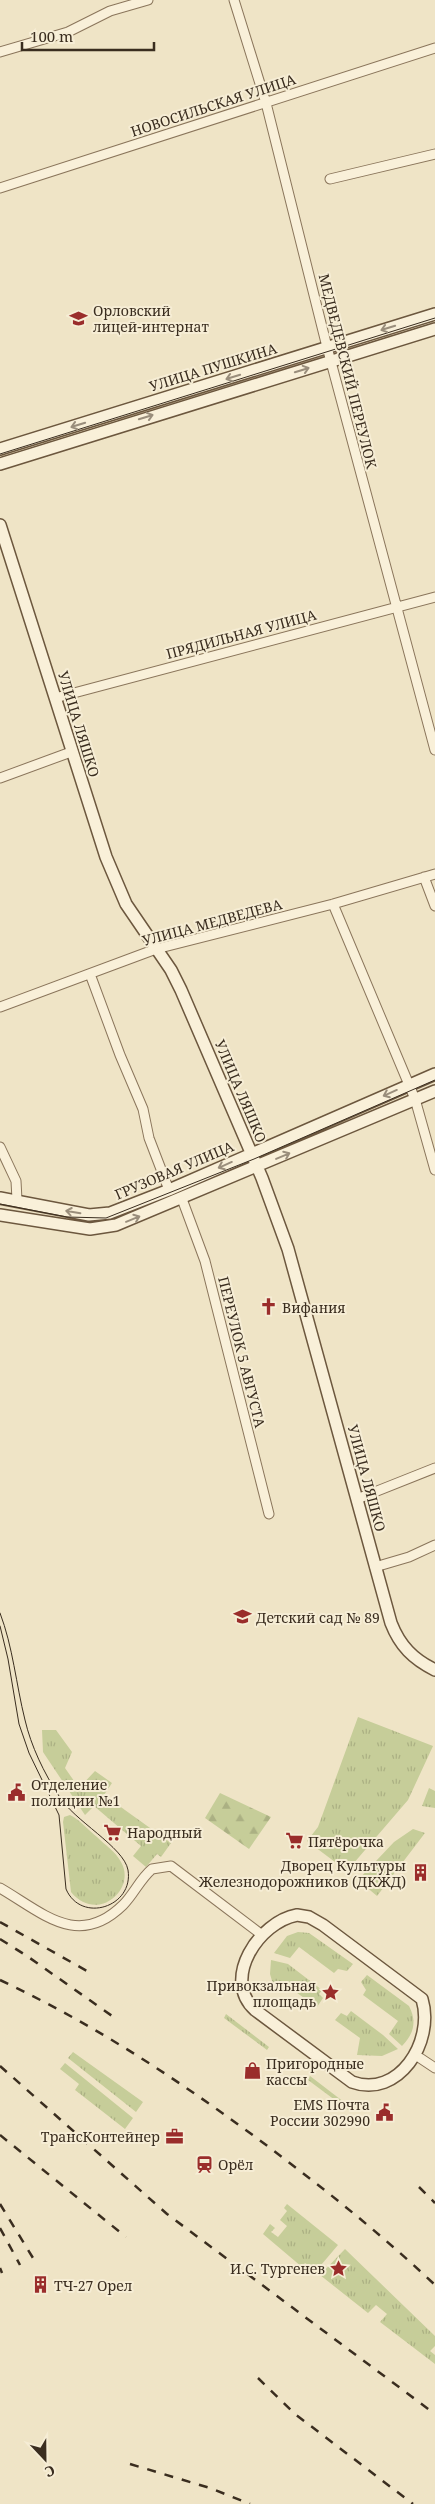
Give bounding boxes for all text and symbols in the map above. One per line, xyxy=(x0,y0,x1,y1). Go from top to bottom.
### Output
scale bar xyxy=(22,20,155,52)
text: 100 m xyxy=(30,26,73,46)
street label: НОВОСИЛЬСКАЯ УЛИЦА xyxy=(128,69,298,141)
street label: МЕДВЕДЕВСКИЙ ПЕРЕУЛОК xyxy=(315,272,381,471)
place label: Орловский лицей-интернат xyxy=(93,301,210,336)
school or university icon: Орловский лицей-интернат xyxy=(69,308,89,328)
one-way arrow xyxy=(381,324,397,333)
street label: УЛИЦА ПУШКИНА xyxy=(147,339,279,395)
one-way arrow xyxy=(294,364,310,374)
one-way arrow xyxy=(226,372,242,382)
one-way arrow xyxy=(138,411,154,421)
one-way arrow xyxy=(70,420,86,430)
street label: ПРЯДИЛЬНАЯ УЛИЦА xyxy=(164,605,318,663)
street label: УЛИЦА ЛЯШКО xyxy=(54,669,104,779)
street label: УЛИЦА МЕДВЕДЕВА xyxy=(140,894,284,950)
street label: УЛИЦА ЛЯШКО xyxy=(211,1037,271,1145)
one-way arrow xyxy=(383,1088,398,1098)
street label: ГРУЗОВАЯ УЛИЦА xyxy=(112,1136,237,1204)
one-way arrow xyxy=(275,1151,290,1160)
one-way arrow xyxy=(218,1161,233,1171)
one-way arrow xyxy=(65,1207,81,1217)
one-way arrow xyxy=(125,1213,140,1223)
street label: ПЕРЕУЛОК 5 АВГУСТА xyxy=(214,1274,270,1430)
church icon: Вифания xyxy=(258,1297,278,1317)
place label: Вифания xyxy=(282,1298,346,1317)
street label: УЛИЦА ЛЯШКО xyxy=(344,1422,390,1534)
school or university icon: Детский сад № 89 xyxy=(232,1607,252,1627)
place label: Детский сад № 89 xyxy=(256,1608,380,1627)
place label: Отделение полиции №1 xyxy=(31,1775,120,1810)
public building icon: Отделение полиции №1 xyxy=(7,1782,27,1802)
supermarket icon: Народный xyxy=(103,1822,123,1842)
place label: Народный xyxy=(127,1823,202,1842)
supermarket icon: Пятёрочка xyxy=(284,1831,304,1851)
place label: Пятёрочка xyxy=(308,1832,384,1851)
place label: Дворец Культуры Железнодорожников (ДКЖД) xyxy=(198,1856,406,1891)
building icon: Дворец Культуры Железнодорожников (ДКЖД) xyxy=(410,1863,430,1883)
place label: Привокзальная площадь xyxy=(206,1976,316,2011)
place icon: Привокзальная площадь xyxy=(320,1983,340,2003)
place label: Пригородные кассы xyxy=(266,2054,364,2089)
shop icon: Пригородные кассы xyxy=(242,2061,262,2081)
place label: EMS Почта России 302990 xyxy=(270,2095,370,2130)
public building icon: EMS Почта России 302990 xyxy=(374,2102,394,2122)
office icon: ТрансКонтейнер xyxy=(164,2126,184,2146)
place label: ТрансКонтейнер xyxy=(41,2127,160,2146)
station icon: Орёл xyxy=(194,2154,214,2174)
place label: Орёл xyxy=(218,2155,254,2174)
place icon: И.С. Тургенев xyxy=(329,2258,349,2278)
place label: И.С. Тургенев xyxy=(230,2259,325,2278)
building icon: ТЧ-27 Орел xyxy=(30,2275,50,2295)
place label: ТЧ-27 Орел xyxy=(54,2276,133,2295)
north arrow xyxy=(20,2434,70,2484)
text: С xyxy=(42,2461,58,2482)

